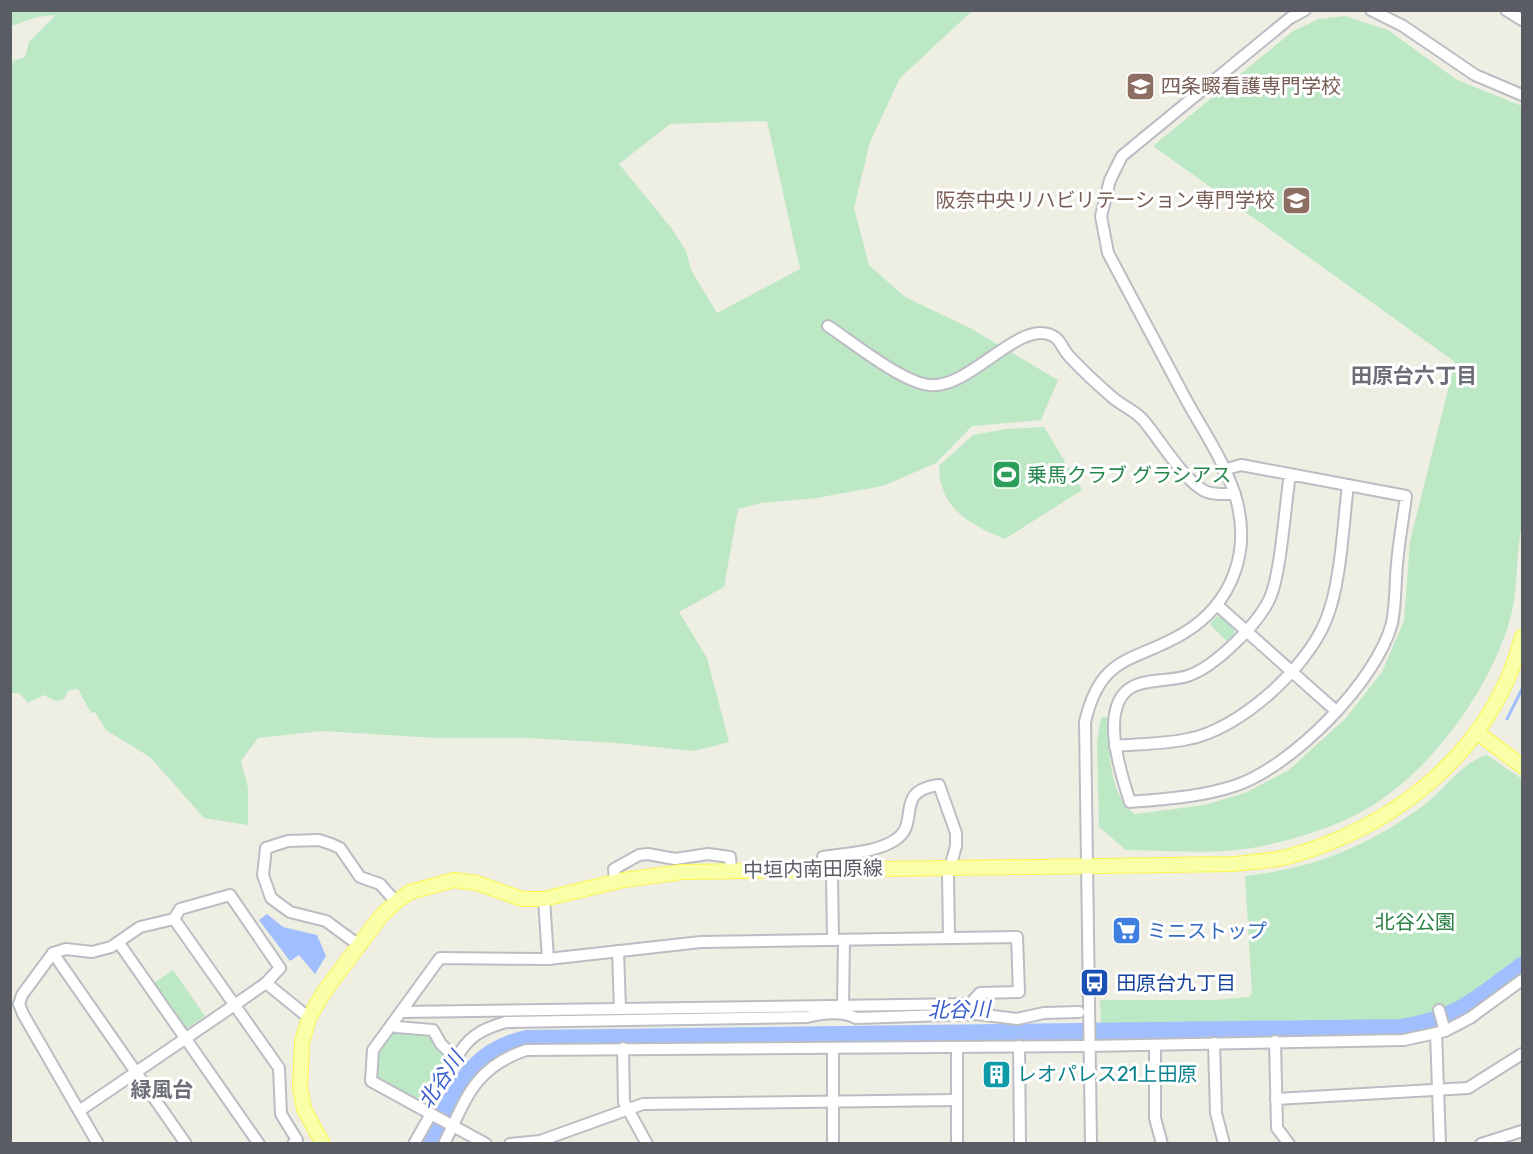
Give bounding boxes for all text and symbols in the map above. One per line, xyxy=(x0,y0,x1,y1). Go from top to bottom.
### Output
school or university icon: 四条畷看護専門学校 xyxy=(1124,70,1156,102)
place label: 四条畷看護専門学校 xyxy=(1161,74,1341,98)
school or university icon: 阪奈中央リハビリテーション専門学校 xyxy=(1280,184,1312,216)
place label: 阪奈中央リハビリテーション専門学校 xyxy=(935,188,1275,212)
district label: 田原台六丁目 xyxy=(1351,363,1477,388)
sports icon: 乗馬クラブ グラシアス xyxy=(990,459,1022,491)
place label: 乗馬クラブ グラシアス xyxy=(1027,463,1232,487)
street label: 中垣内南田原線 xyxy=(743,856,883,882)
park label: 北谷公園 xyxy=(1375,910,1455,934)
supermarket icon: ミニストップ xyxy=(1110,915,1142,947)
place label: ミニストップ xyxy=(1147,919,1267,943)
bus stop icon: 田原台九丁目 xyxy=(1079,967,1111,999)
place label: 田原台九丁目 xyxy=(1116,971,1236,995)
water label: 北谷川 xyxy=(927,996,993,1023)
water label: 北谷川 xyxy=(413,1045,470,1113)
building icon: レオパレス21上田原 xyxy=(980,1058,1012,1090)
place label: レオパレス21上田原 xyxy=(1017,1062,1197,1086)
district label: 緑風台 xyxy=(131,1077,194,1102)

